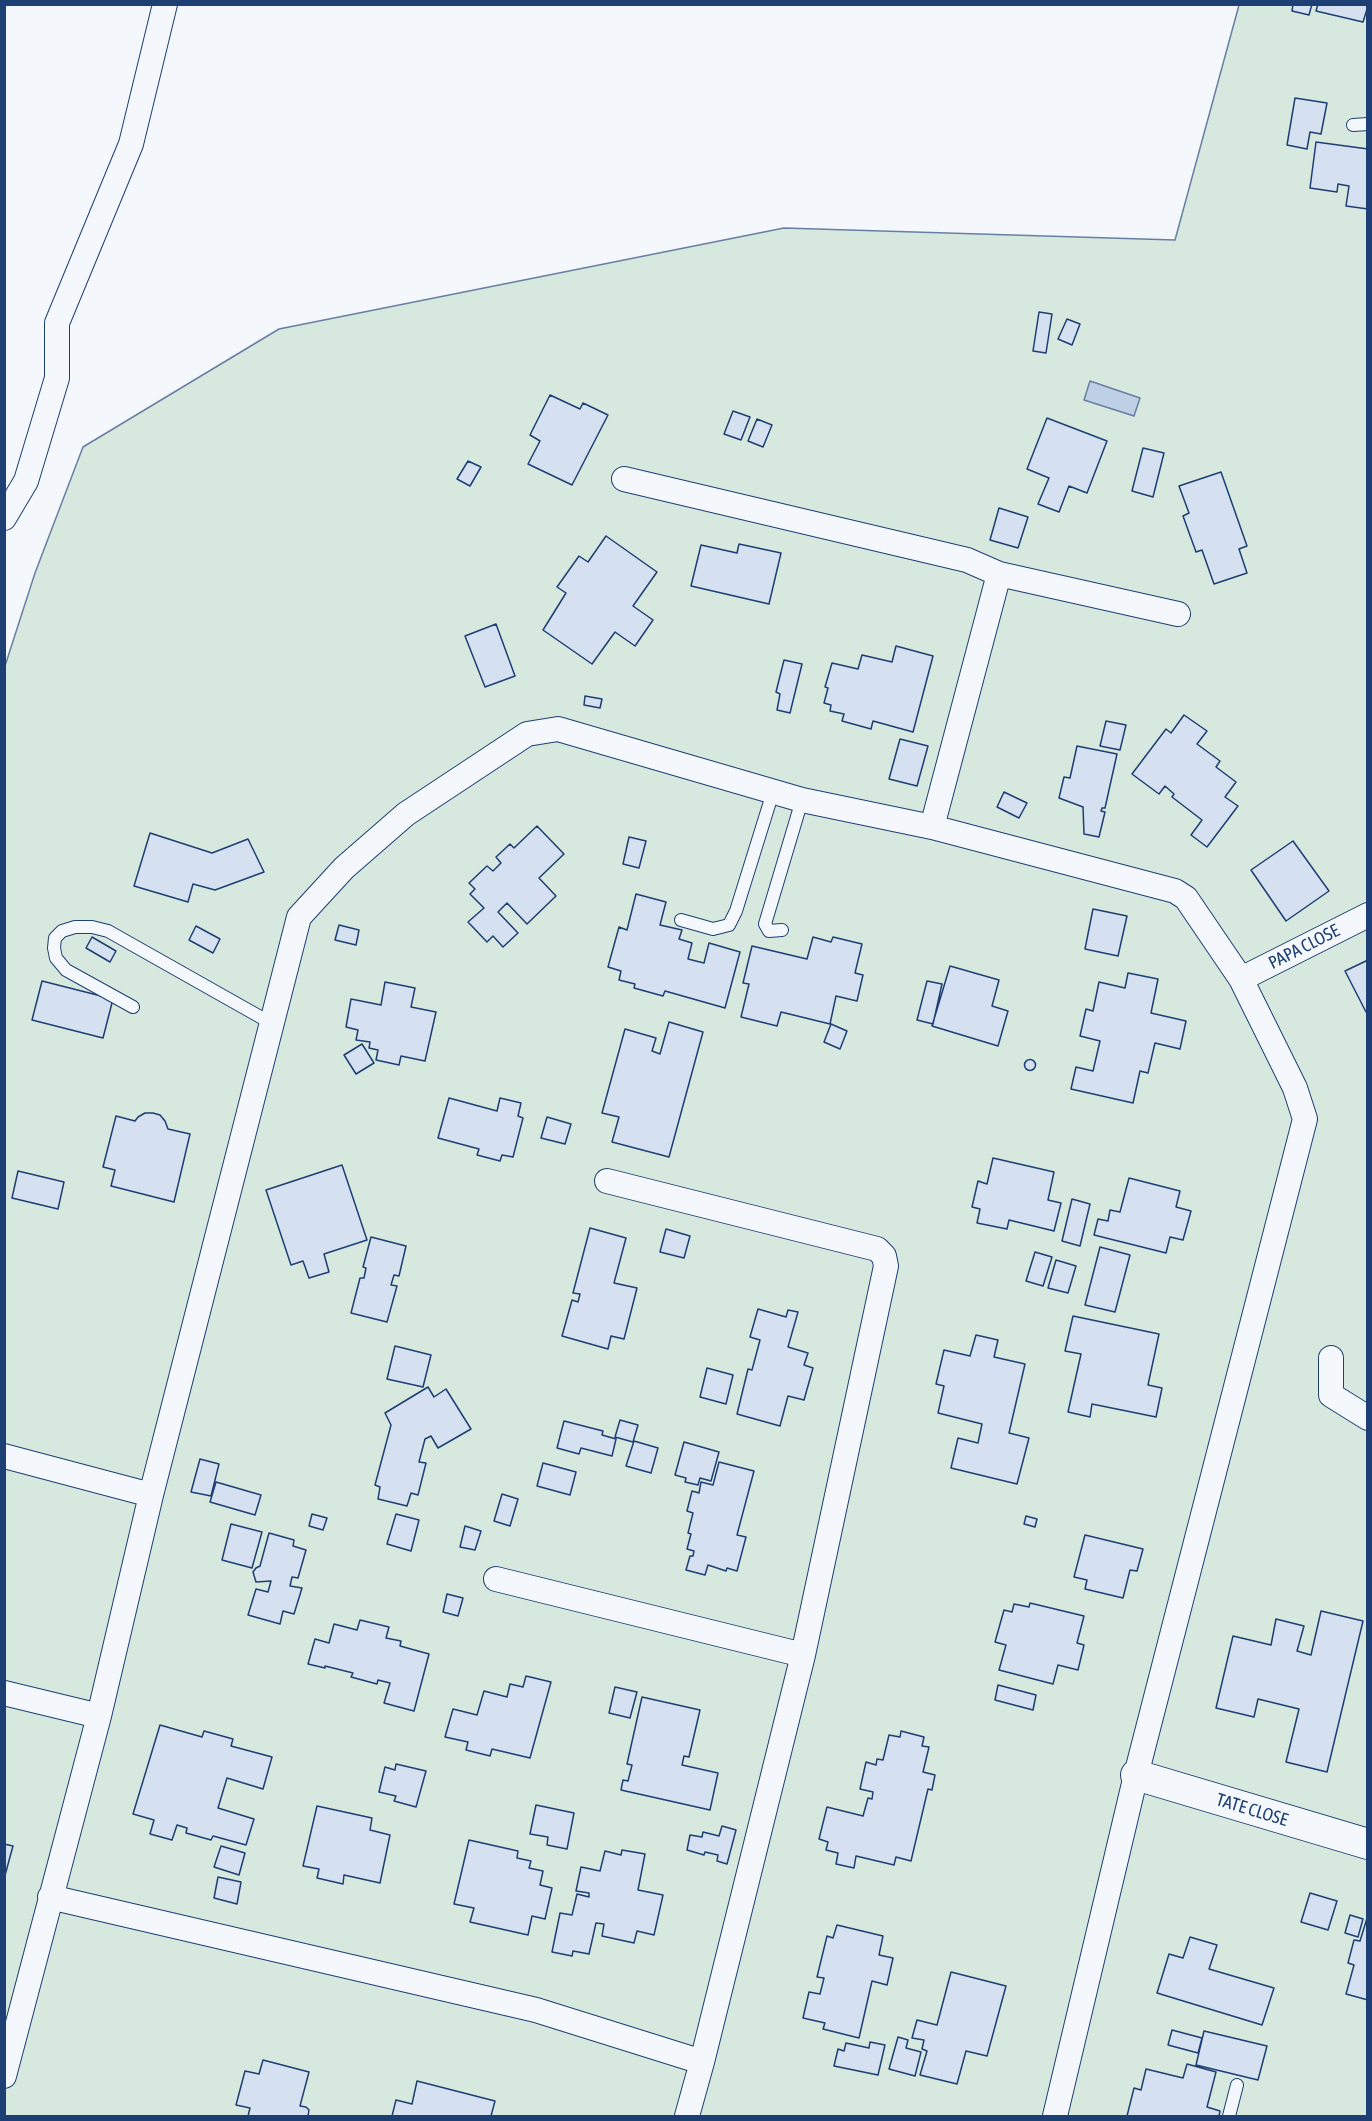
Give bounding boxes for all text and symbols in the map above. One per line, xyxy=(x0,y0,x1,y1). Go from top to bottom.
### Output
street label: PAPA CLOSE xyxy=(1265,920,1343,974)
street label: TATE CLOSE xyxy=(1214,1789,1290,1831)

